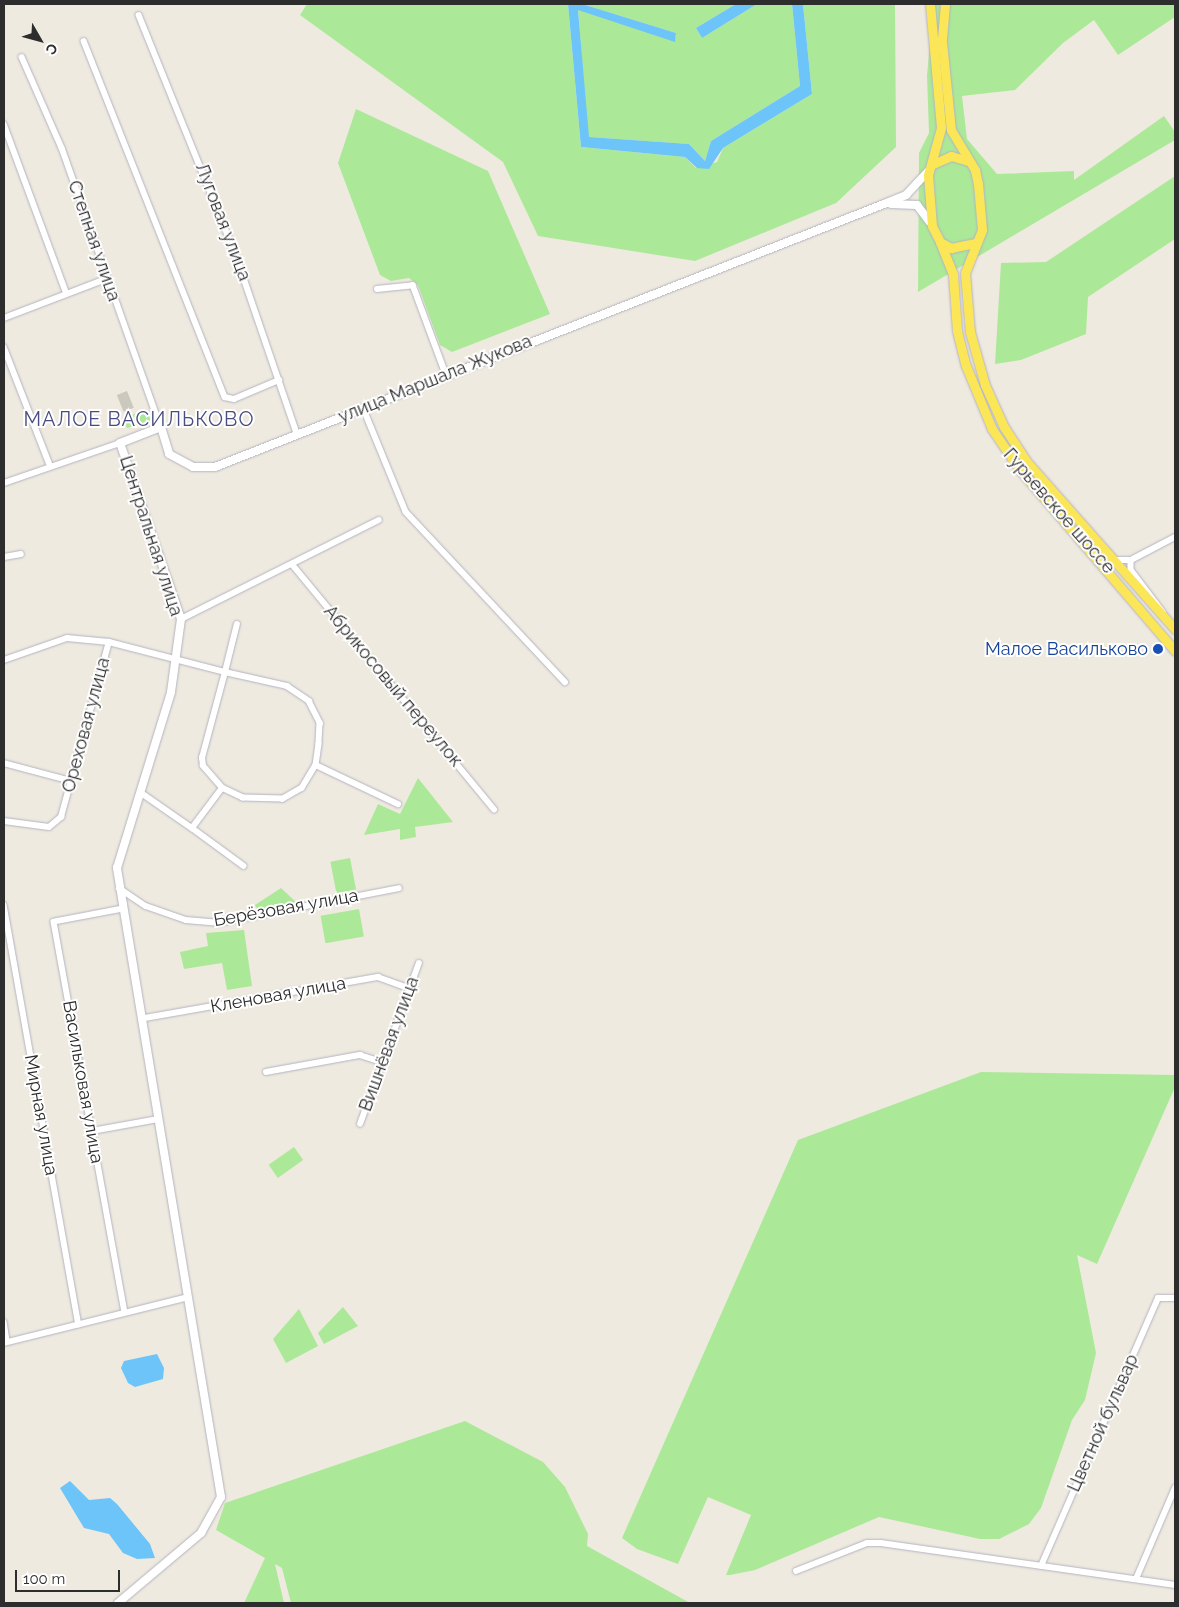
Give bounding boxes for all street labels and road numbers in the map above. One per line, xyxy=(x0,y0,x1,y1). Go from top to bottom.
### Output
street label: Луговая улица xyxy=(190,160,256,284)
street label: Степная улица xyxy=(63,178,125,304)
street label: улица Маршала Жукова xyxy=(335,330,535,428)
street label: Гурьевское шоссе xyxy=(999,444,1119,578)
street label: Центральная улица xyxy=(115,453,187,619)
street label: Абрикосовый переулок xyxy=(319,601,467,771)
street label: Ореховая улица xyxy=(58,655,114,795)
street label: Берёзовая улица xyxy=(212,885,360,931)
street label: Кленовая улица xyxy=(208,972,348,1018)
street label: Вишнёвая улица xyxy=(355,973,423,1115)
street label: Васильковая улица xyxy=(58,999,108,1165)
street label: Мирная улица xyxy=(20,1053,62,1177)
street label: Цветной бульвар xyxy=(1063,1351,1143,1495)

